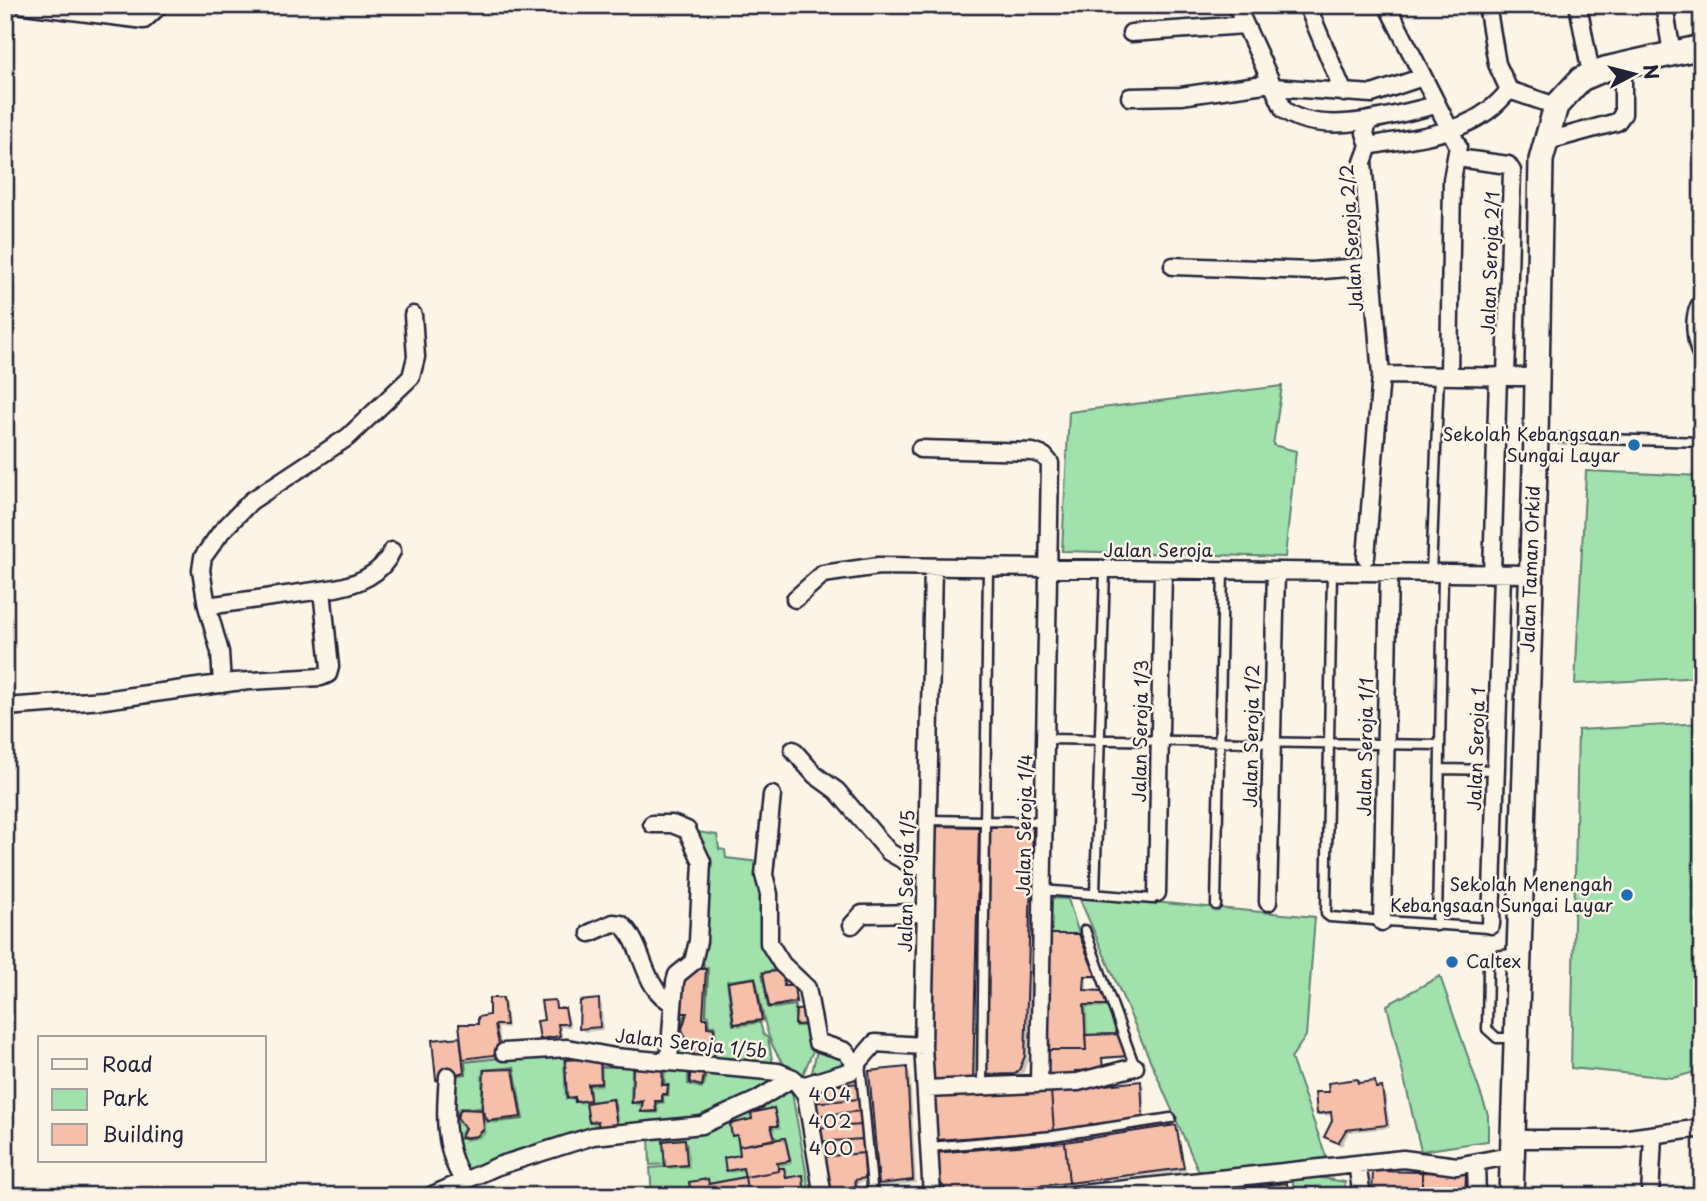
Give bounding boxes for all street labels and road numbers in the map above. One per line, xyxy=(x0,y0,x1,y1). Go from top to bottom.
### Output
street label: Jalan Seroja 2/2 xyxy=(1332,163,1369,313)
street label: Jalan Seroja 2/1 xyxy=(1474,191,1505,335)
street label: Jalan Taman Orkid xyxy=(1513,485,1546,653)
street label: Jalan Seroja xyxy=(1103,536,1213,563)
street label: Jalan Seroja 1/3 xyxy=(1125,659,1154,803)
street label: Jalan Seroja 1/2 xyxy=(1236,664,1265,808)
street label: Jalan Seroja 1/1 xyxy=(1350,677,1379,817)
street label: Jalan Seroja 1 xyxy=(1460,687,1491,811)
street label: Jalan Seroja 1/4 xyxy=(1009,754,1038,896)
street label: Jalan Seroja 1/5 xyxy=(891,810,920,952)
street label: Jalan Seroja 1/5b xyxy=(614,1021,769,1064)

